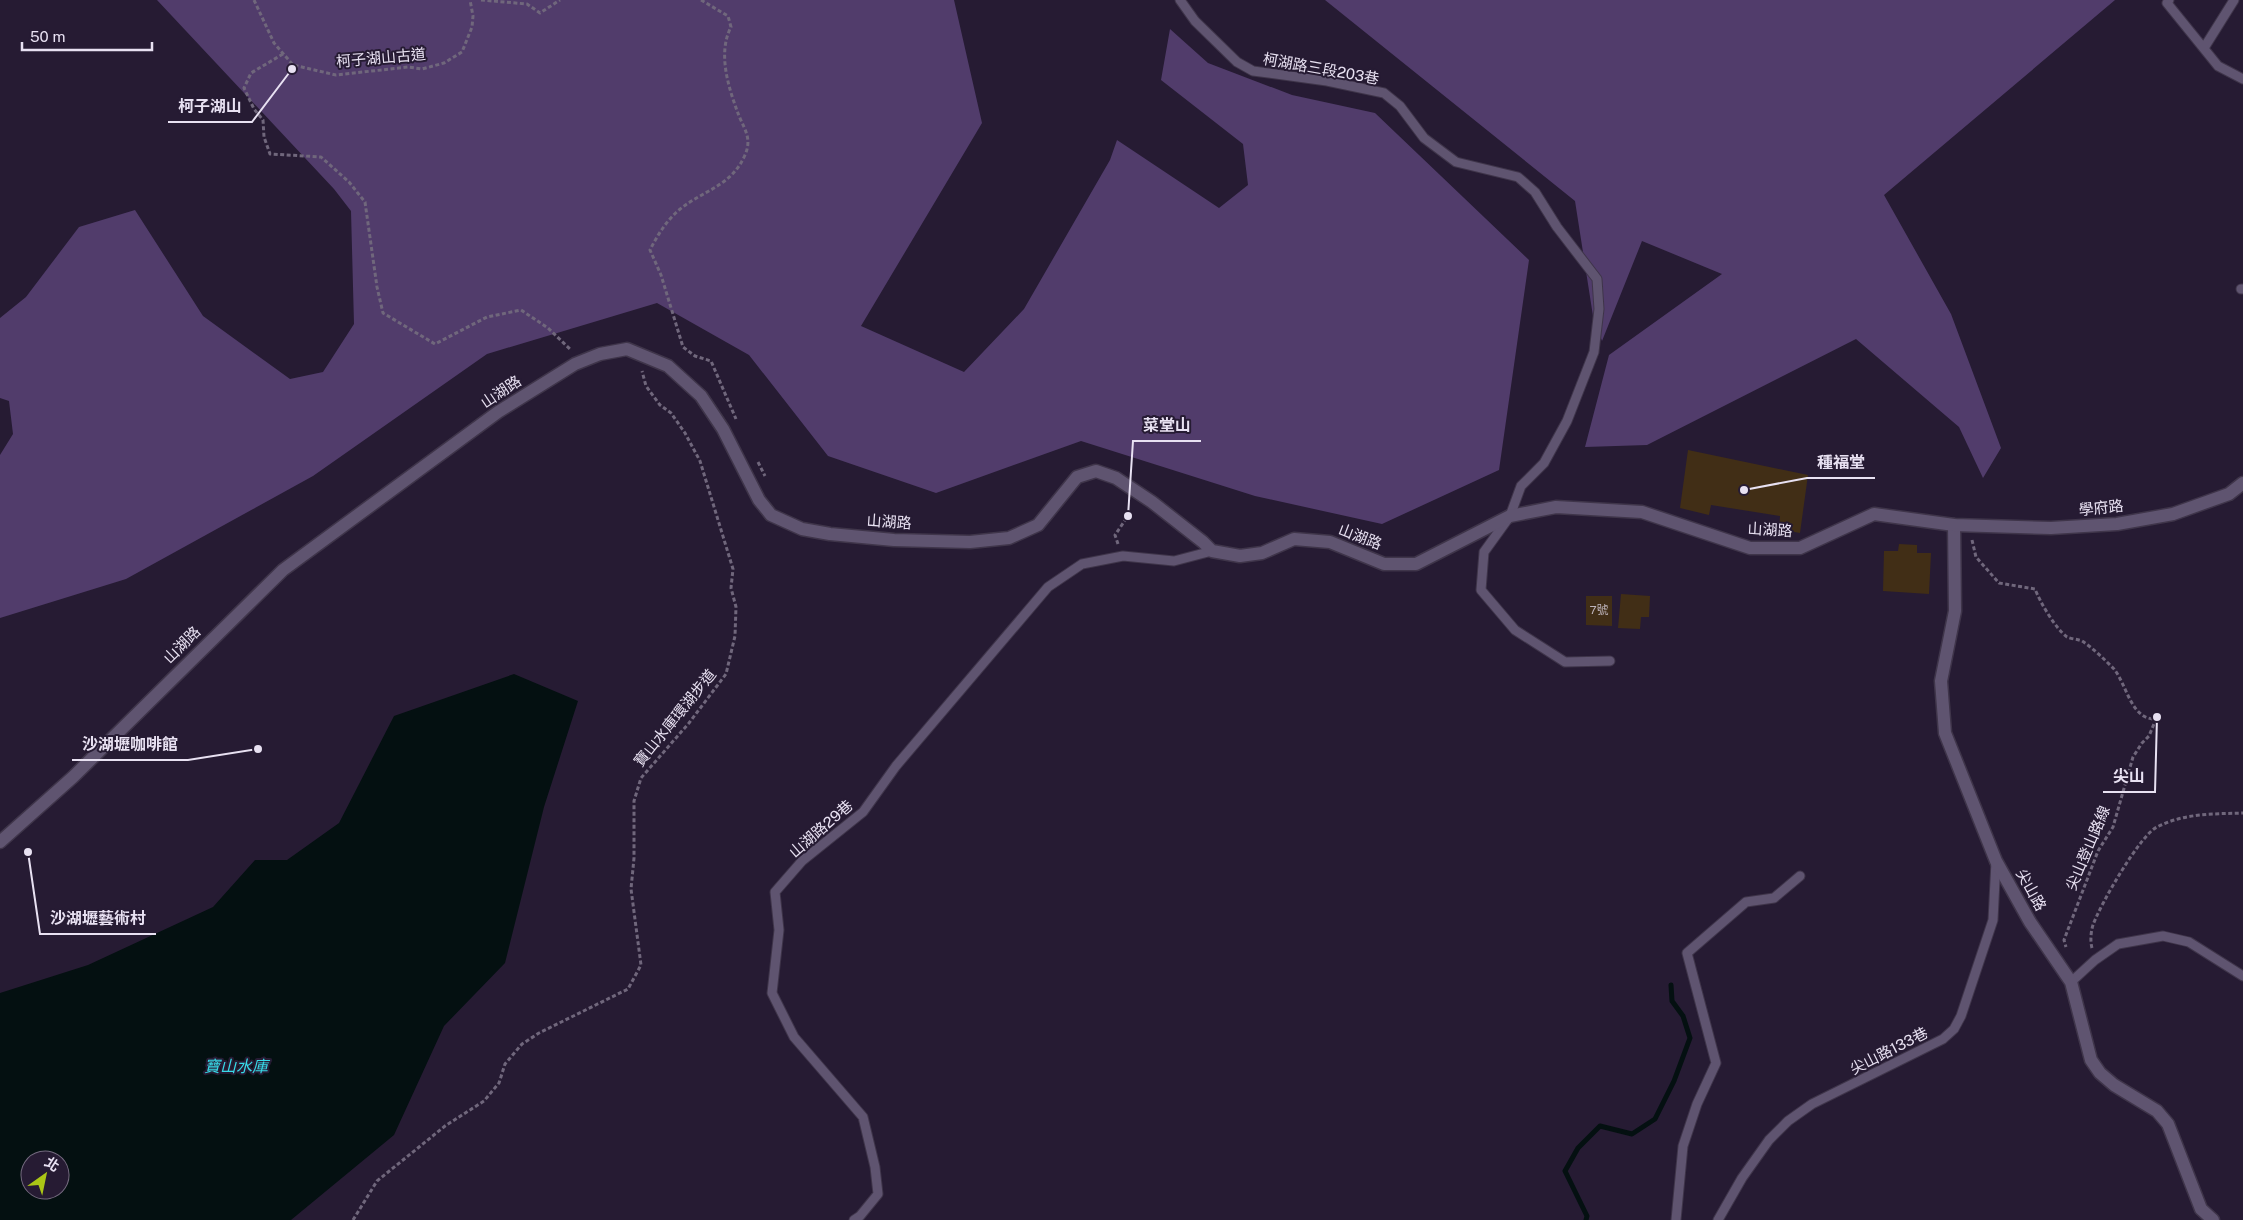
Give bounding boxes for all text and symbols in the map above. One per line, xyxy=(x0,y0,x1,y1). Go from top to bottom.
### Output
scale bar xyxy=(22,20,152,52)
text: 50 m xyxy=(30,28,65,45)
street label: 柯子湖山古道 xyxy=(335,45,427,70)
street label: 柯湖路三段203巷 xyxy=(1262,50,1380,87)
callout: 柯子湖山 xyxy=(168,91,252,122)
text: 柯子湖山 xyxy=(178,97,242,116)
street label: 山湖路 xyxy=(477,372,524,411)
callout: 菜堂山 xyxy=(1133,410,1201,441)
text: 菜堂山 xyxy=(1143,416,1191,435)
callout: 種福堂 xyxy=(1807,447,1875,478)
text: 種福堂 xyxy=(1817,453,1865,472)
street label: 學府路 xyxy=(2078,497,2124,518)
street label: 山湖路 xyxy=(866,511,912,532)
street label: 山湖路 xyxy=(1747,520,1793,539)
street label: 山湖路 xyxy=(1336,521,1384,553)
house number: 7號 xyxy=(1589,603,1609,617)
street label: 山湖路 xyxy=(160,623,204,667)
street label: 寶山水庫環湖步道 xyxy=(630,666,719,770)
callout: 沙湖壢咖啡館 xyxy=(72,729,188,760)
text: 沙湖壢咖啡館 xyxy=(82,735,178,754)
callout: 尖山 xyxy=(2103,761,2155,792)
text: 尖山 xyxy=(2113,767,2145,786)
street label: 山湖路29巷 xyxy=(786,797,856,861)
street label: 尖山登山路線 xyxy=(2062,803,2113,893)
street label: 尖山路 xyxy=(2013,866,2050,914)
callout: 沙湖壢藝術村 xyxy=(40,903,156,934)
text: 沙湖壢藝術村 xyxy=(50,909,146,928)
street label: 尖山路133巷 xyxy=(1847,1024,1930,1077)
water label: 寶山水庫 xyxy=(204,1057,271,1076)
north arrow xyxy=(20,1150,70,1200)
text: 北 xyxy=(42,1154,62,1175)

